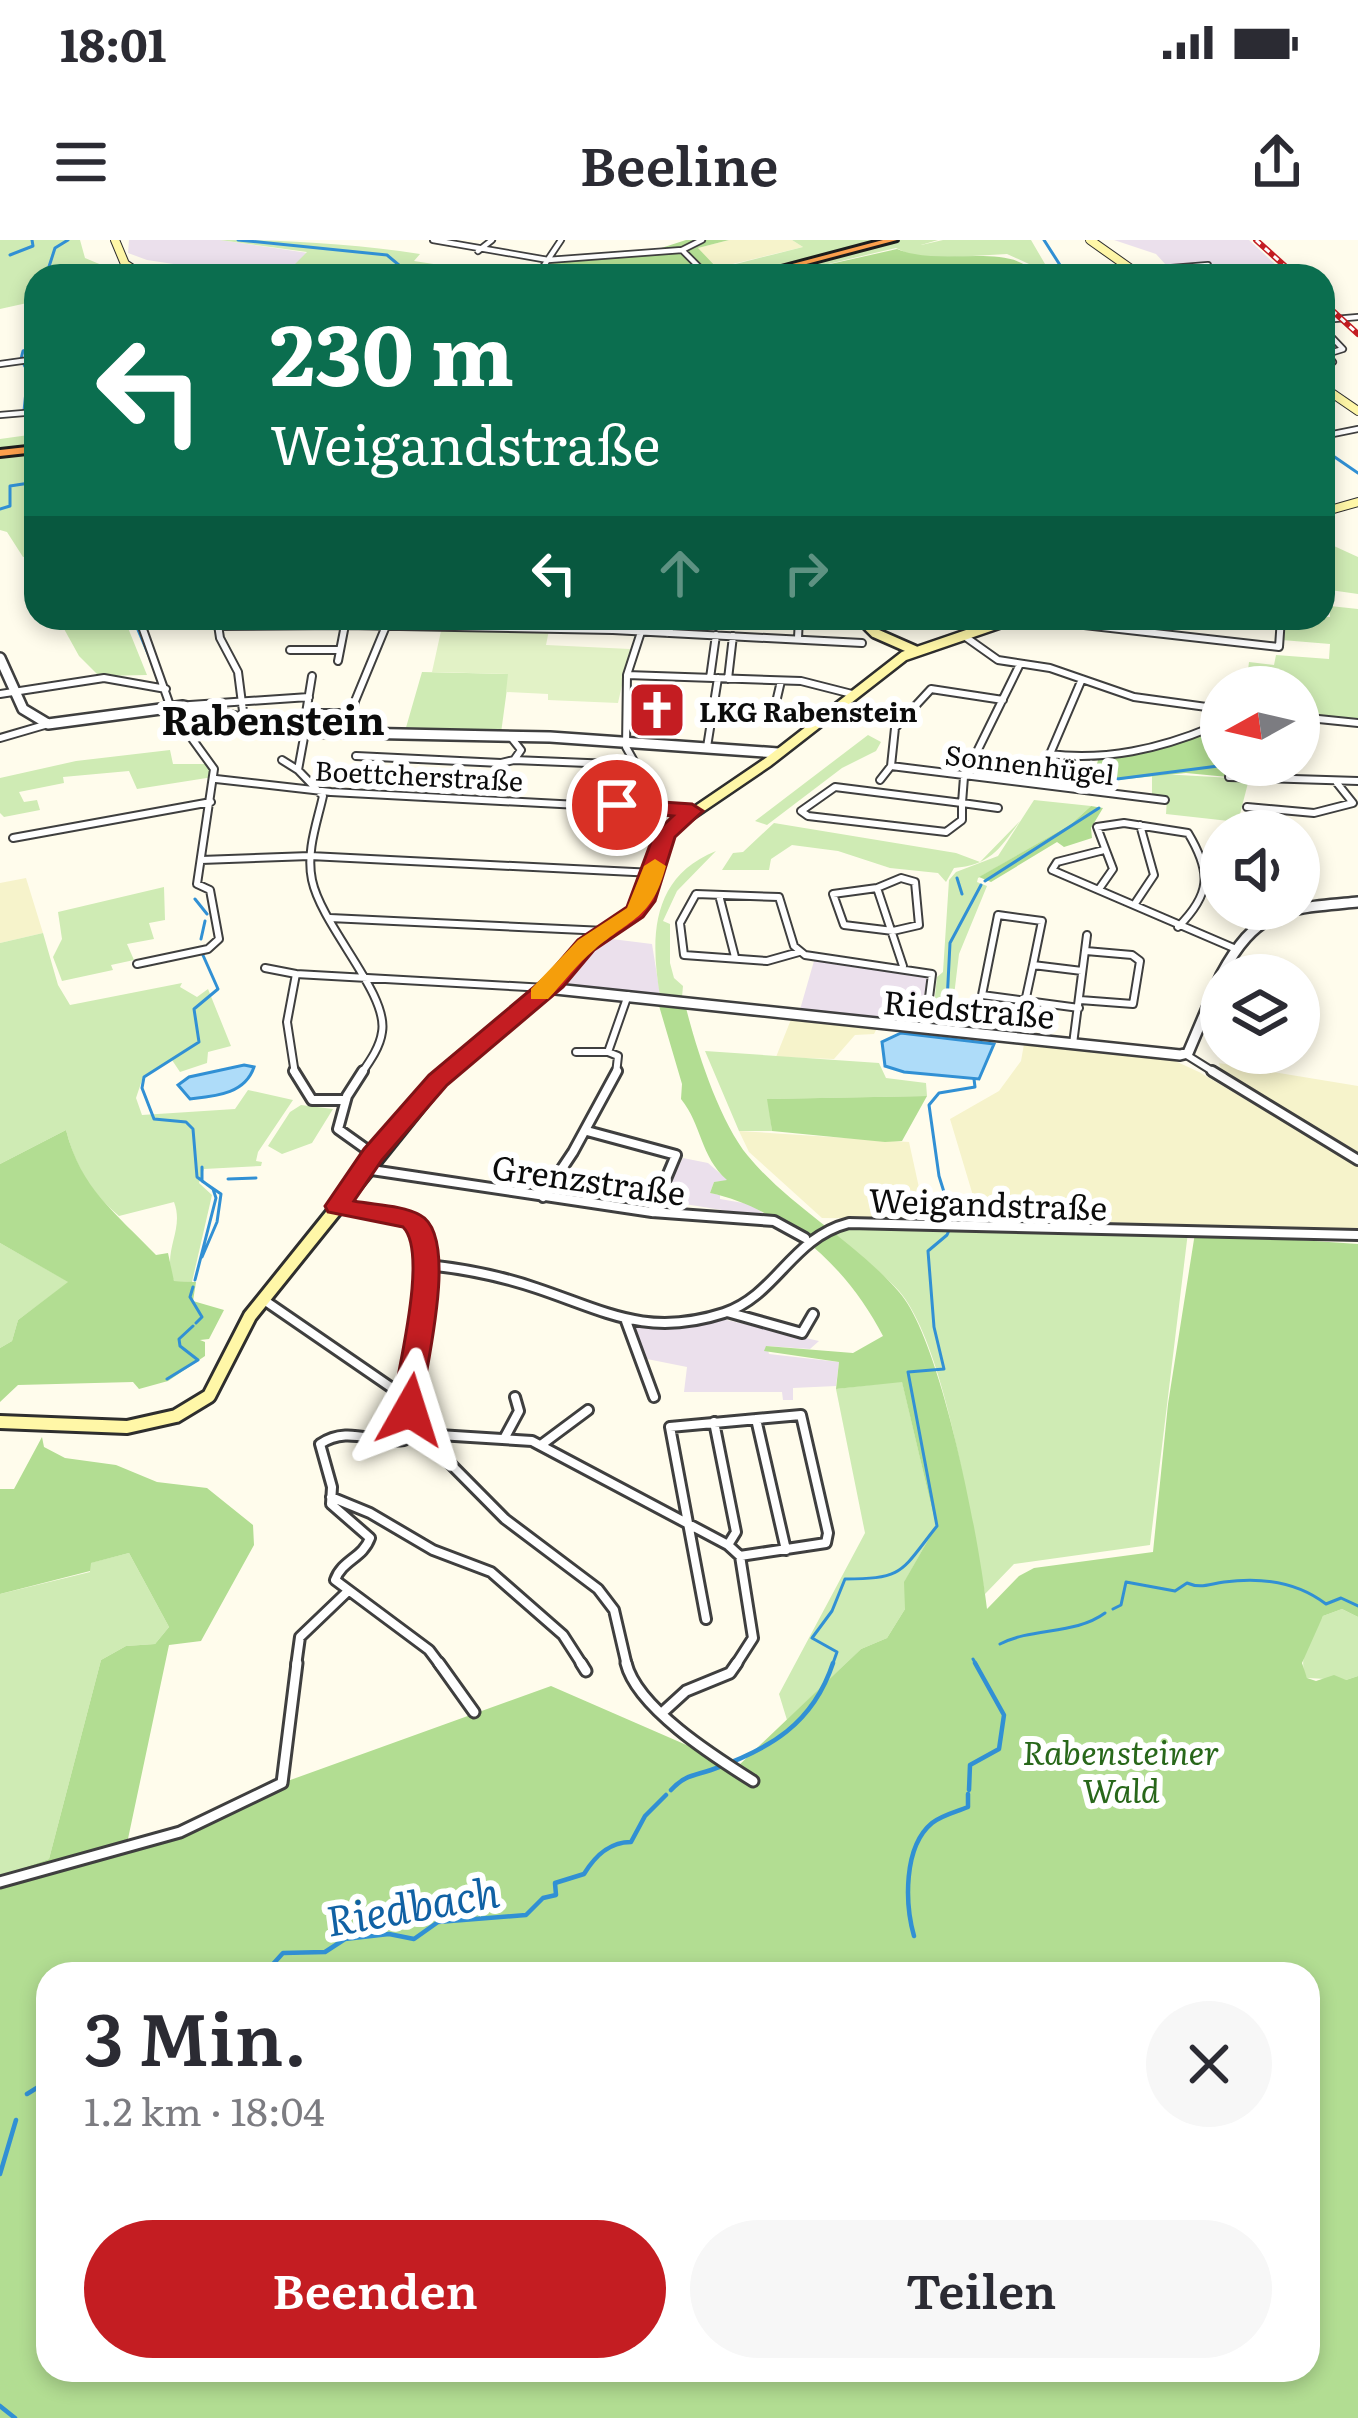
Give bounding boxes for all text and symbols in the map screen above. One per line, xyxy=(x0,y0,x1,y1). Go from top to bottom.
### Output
text: 18:01 xyxy=(60,9,166,76)
text: Beeline xyxy=(579,122,779,203)
icon: menu xyxy=(48,129,114,195)
icon: share xyxy=(1244,129,1310,195)
text: 230 m xyxy=(270,287,514,412)
icon: left xyxy=(72,312,228,468)
text: Weigandstraße xyxy=(270,401,661,482)
icon: left xyxy=(521,540,587,606)
icon: ahead xyxy=(647,540,713,606)
icon: right xyxy=(773,540,839,606)
north arrow xyxy=(1200,666,1320,786)
map controls xyxy=(1200,666,1320,1074)
church icon: LKG Rabenstein xyxy=(626,679,688,741)
district label: Rabenstein xyxy=(161,689,385,747)
place label: LKG Rabenstein xyxy=(699,690,918,730)
street label: Sonnenhügel xyxy=(943,733,1117,793)
street label: Boettcherstraße xyxy=(314,749,524,799)
pin xyxy=(566,754,668,856)
icon: arrive xyxy=(584,772,650,838)
button: sound xyxy=(1200,810,1320,930)
button: layers xyxy=(1200,954,1320,1074)
street label: Riedstraße xyxy=(881,975,1057,1039)
street label: Grenzstraße xyxy=(489,1140,689,1216)
street label: Weigandstraße xyxy=(868,1173,1108,1231)
position arrow xyxy=(347,1347,473,1473)
park label: Rabensteiner Wald xyxy=(1022,1726,1220,1813)
water label: Riedbach xyxy=(320,1858,504,1950)
text: 3 Min. xyxy=(84,1981,307,2088)
button: close xyxy=(1146,2001,1272,2127)
text: 1.2 km · 18:04 xyxy=(84,2080,325,2138)
button: Beenden xyxy=(84,2220,666,2358)
button: Teilen xyxy=(690,2220,1272,2358)

